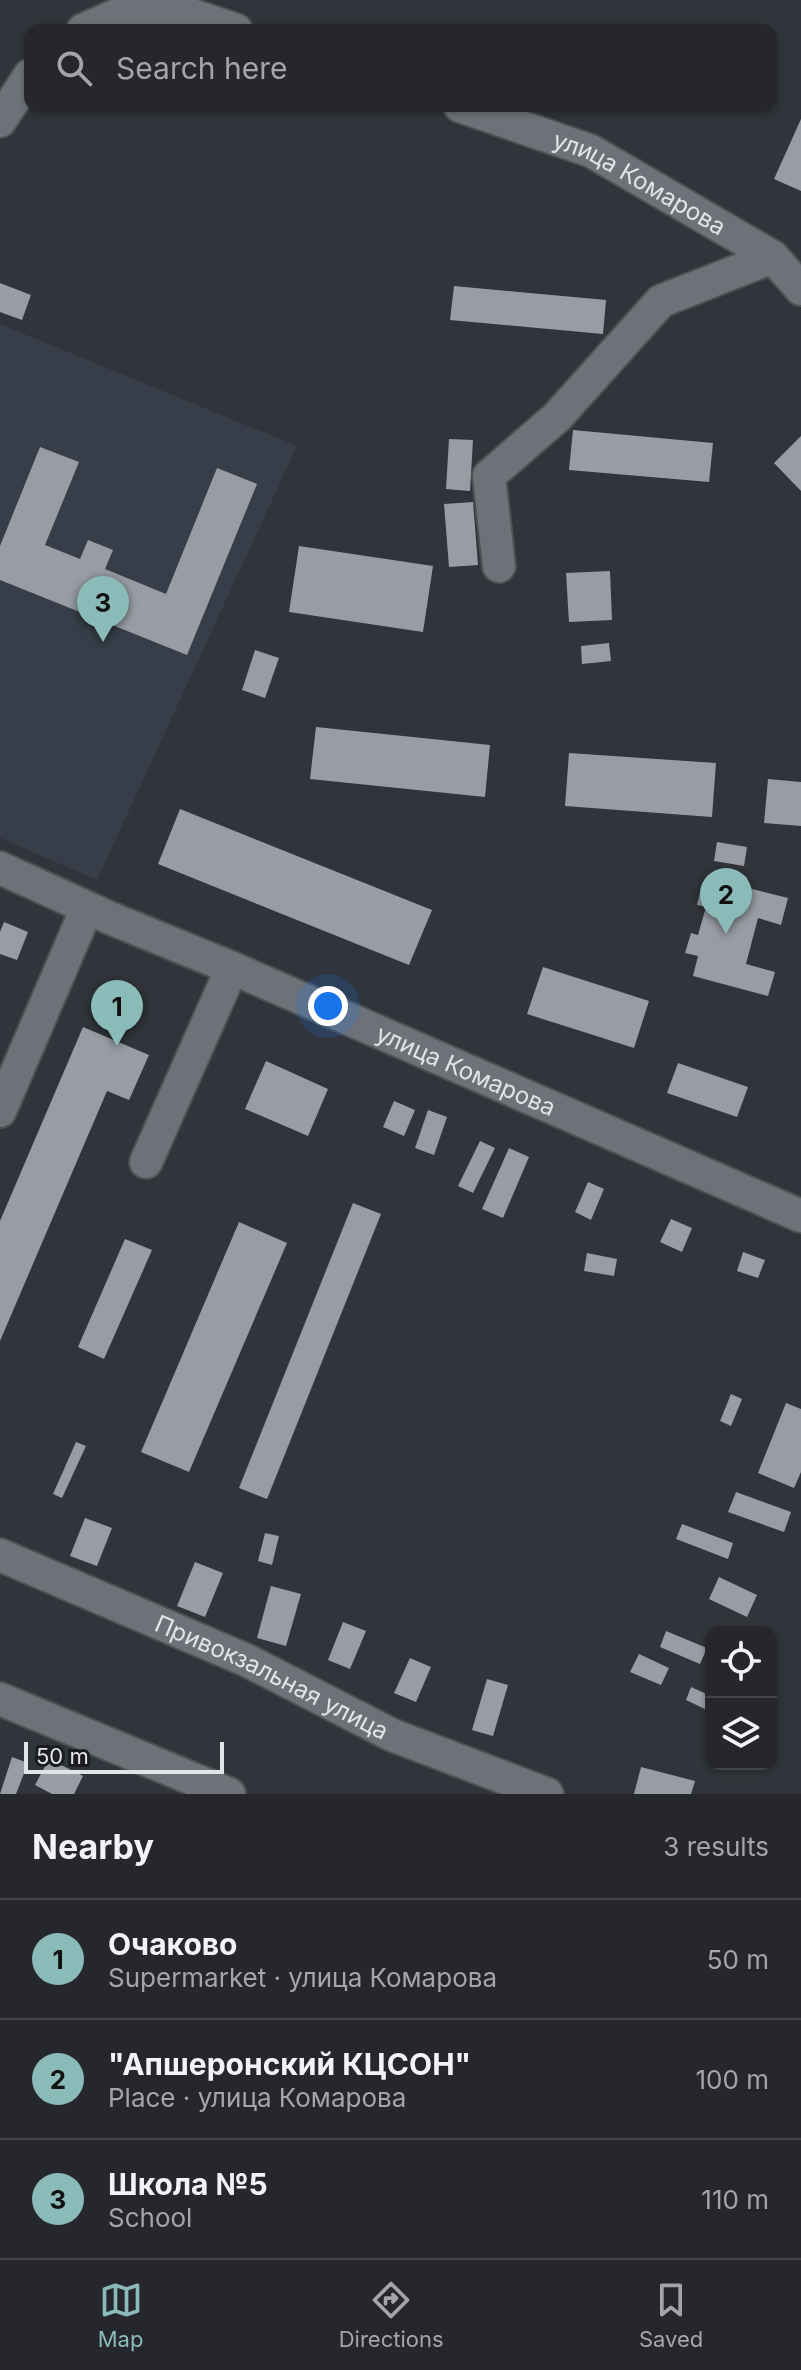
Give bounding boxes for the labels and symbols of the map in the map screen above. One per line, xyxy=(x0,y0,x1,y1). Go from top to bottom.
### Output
street label: улица Комарова xyxy=(550,125,731,241)
pin: 3 xyxy=(77,576,129,642)
pin: 2 xyxy=(700,868,752,934)
pin: 1 xyxy=(91,980,143,1046)
your location xyxy=(308,986,348,1026)
street label: улица Комарова xyxy=(372,1018,560,1122)
street label: Привокзальная улица xyxy=(151,1608,394,1745)
scale bar xyxy=(24,1738,224,1774)

